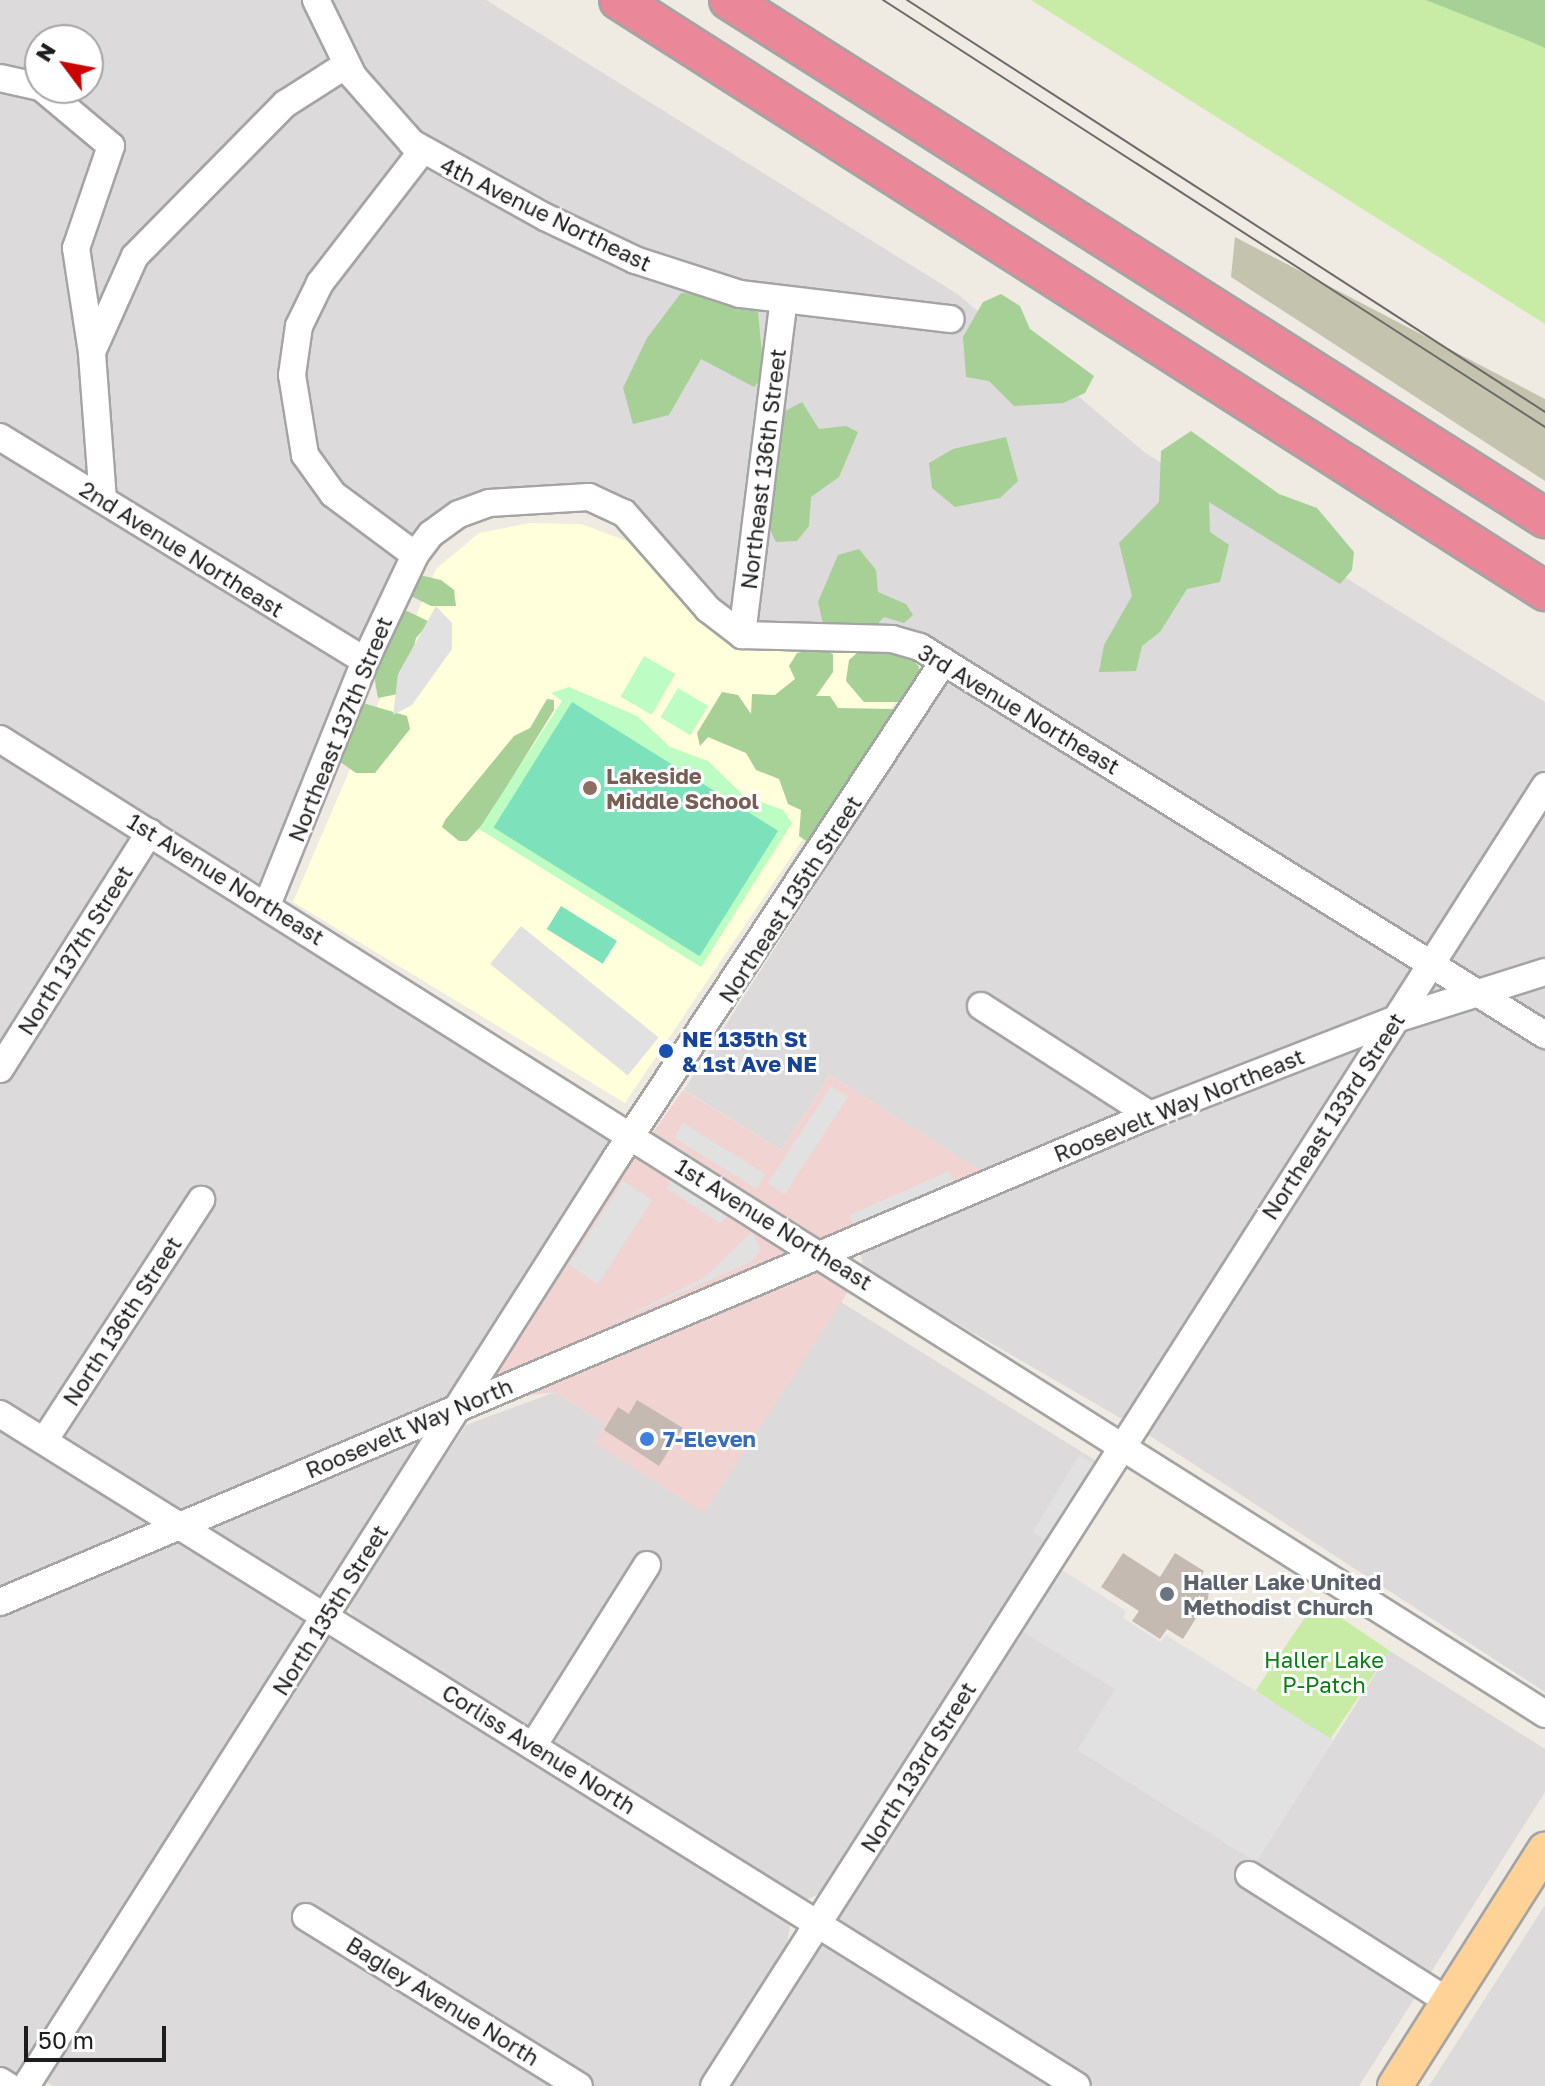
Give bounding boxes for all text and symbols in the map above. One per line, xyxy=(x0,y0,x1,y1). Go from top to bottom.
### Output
north arrow xyxy=(24,24,104,104)
text: N xyxy=(29,38,61,66)
street label: 4th Avenue Northeast xyxy=(436,151,656,277)
street label: Northeast 136th Street xyxy=(735,347,791,591)
street label: 2nd Avenue Northeast xyxy=(75,475,289,623)
street label: Northeast 137th Street xyxy=(283,613,397,845)
street label: 3rd Avenue Northeast xyxy=(913,638,1125,780)
place label: Lakeside Middle School xyxy=(606,762,759,814)
marker: Lakeside Middle School xyxy=(581,779,599,797)
street label: Northeast 135th Street xyxy=(713,790,867,1008)
street label: 1st Avenue Northeast xyxy=(123,808,329,950)
street label: North 137th Street xyxy=(12,860,138,1040)
street label: Northeast 133rd Street xyxy=(1256,1008,1410,1224)
place label: NE 135th St & 1st Ave NE xyxy=(682,1025,817,1076)
marker: NE 135th St & 1st Ave NE xyxy=(657,1042,675,1060)
street label: Roosevelt Way Northeast xyxy=(1050,1043,1308,1167)
street label: 1st Avenue Northeast xyxy=(671,1153,877,1295)
street label: North 136th Street xyxy=(57,1231,187,1411)
street label: Roosevelt Way North xyxy=(302,1372,516,1484)
place label: 7-Eleven xyxy=(663,1426,756,1452)
marker: 7-Eleven xyxy=(638,1430,656,1448)
street label: North 135th Street xyxy=(267,1520,393,1700)
place label: Haller Lake United Methodist Church xyxy=(1183,1568,1381,1620)
marker: Haller Lake United Methodist Church xyxy=(1158,1585,1176,1603)
park label: Haller Lake P-Patch xyxy=(1264,1646,1384,1698)
street label: North 133rd Street xyxy=(855,1677,981,1857)
street label: Corliss Avenue North xyxy=(437,1679,641,1819)
street label: Bagley Avenue North xyxy=(342,1931,544,2071)
scale bar xyxy=(28,2010,170,2060)
text: 50 m xyxy=(38,2025,94,2054)

